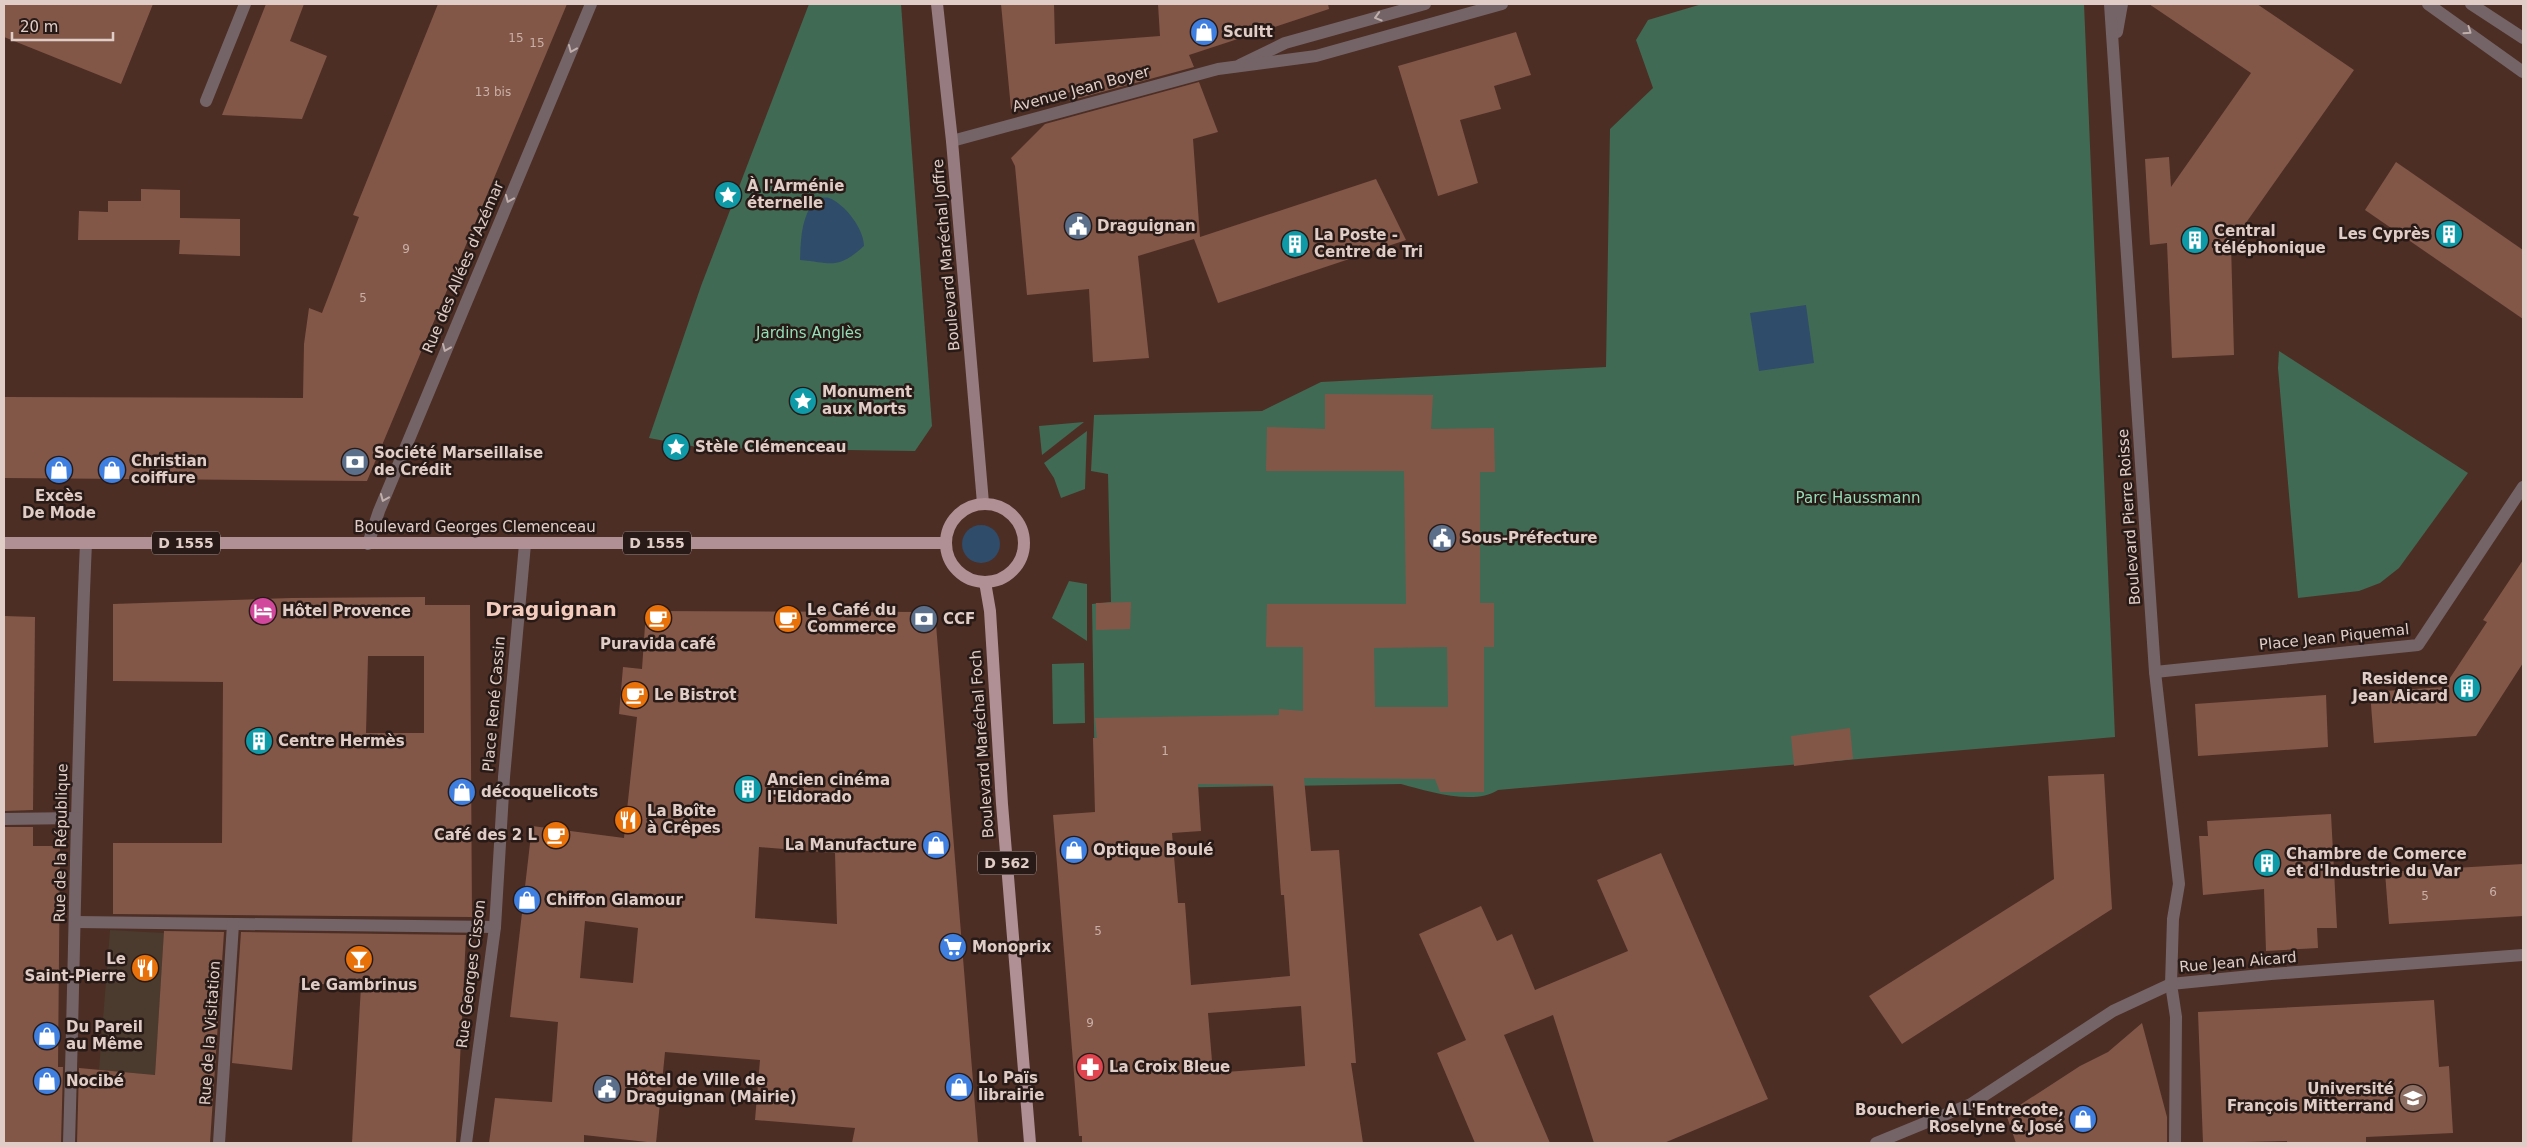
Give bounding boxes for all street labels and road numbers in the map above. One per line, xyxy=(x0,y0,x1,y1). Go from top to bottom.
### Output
street label: Avenue Jean Boyer xyxy=(1010,62,1152,116)
street label: Boulevard Maréchal Joffre xyxy=(929,158,963,352)
street label: Rue des Allées d'Azémar xyxy=(419,177,508,356)
street label: Boulevard Pierre Roisse xyxy=(2114,428,2144,606)
street label: Boulevard Georges Clemenceau xyxy=(354,518,596,536)
road number: D 1555 xyxy=(152,532,220,554)
road number: D 1555 xyxy=(623,532,691,554)
street label: Place Jean Piquemal xyxy=(2258,620,2410,654)
street label: Place René Cassin xyxy=(479,635,509,773)
street label: Boulevard Maréchal Foch xyxy=(966,649,998,839)
street label: Rue de la République xyxy=(51,763,71,923)
road number: D 562 xyxy=(978,851,1036,874)
street label: Rue Georges Cisson xyxy=(453,899,489,1049)
street label: Rue Jean Aicard xyxy=(2179,948,2297,976)
street label: Rue de la Visitation xyxy=(196,960,224,1106)

